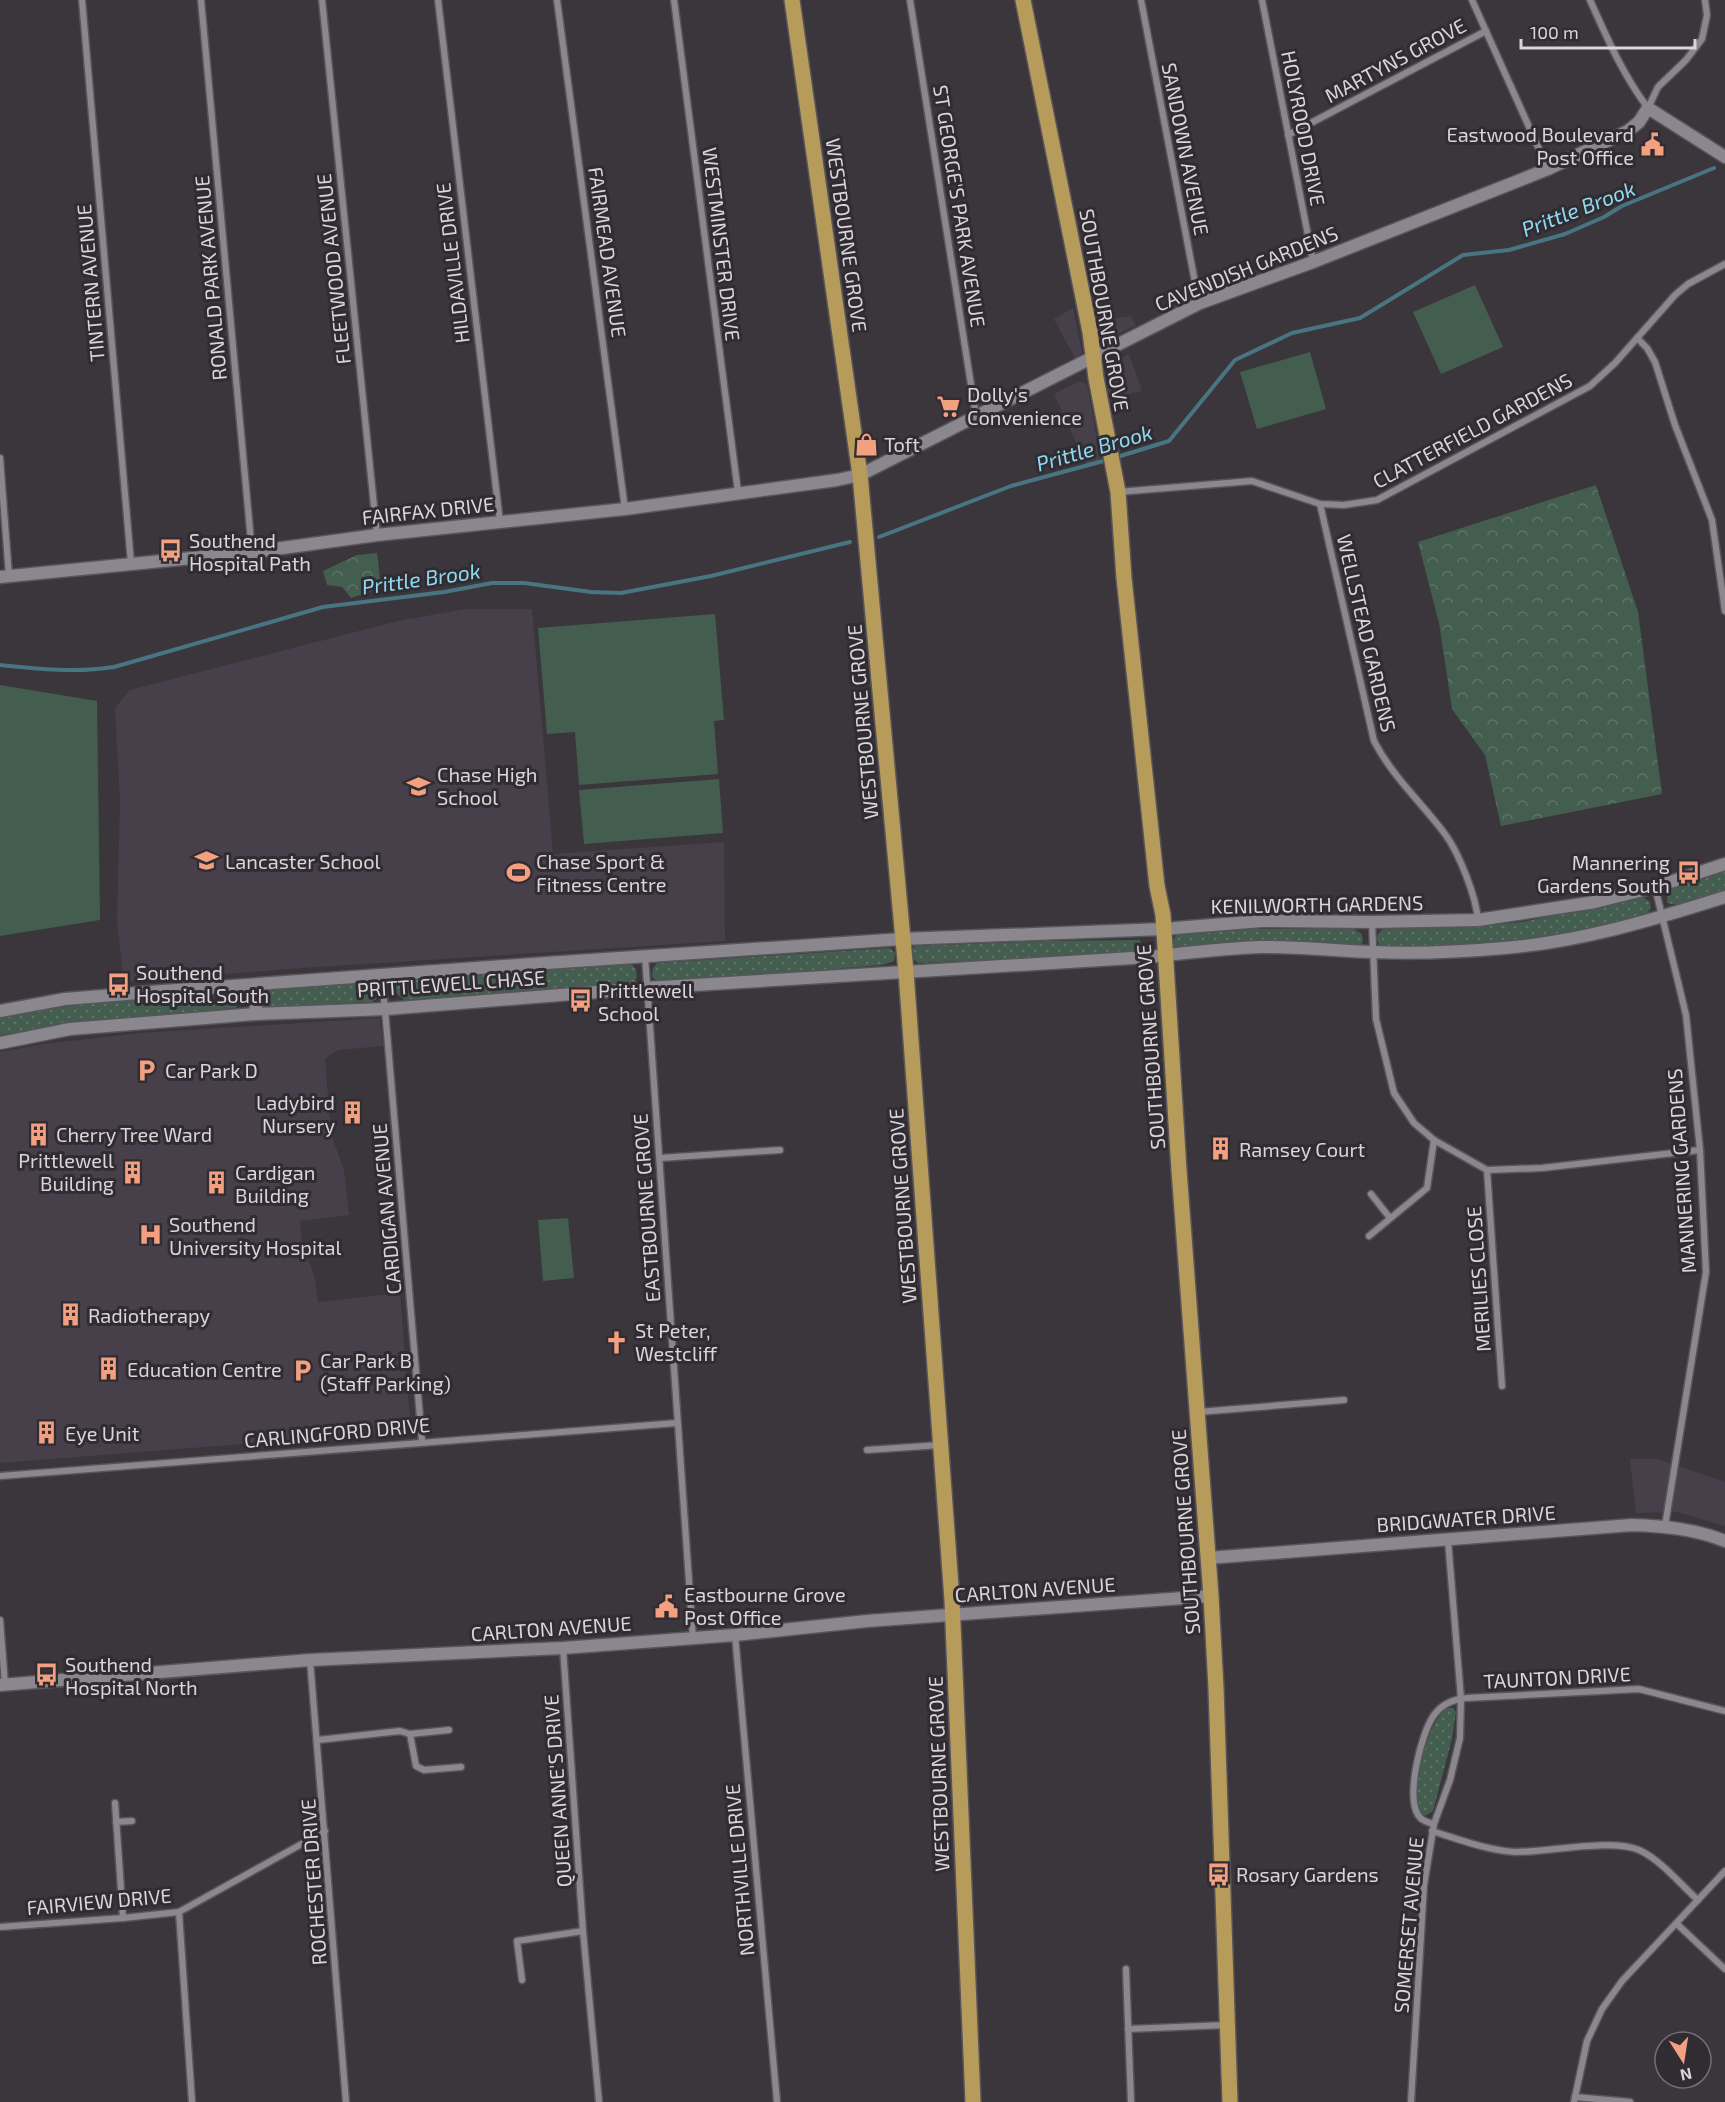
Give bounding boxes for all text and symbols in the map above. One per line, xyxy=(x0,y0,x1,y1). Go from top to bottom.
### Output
scale bar xyxy=(1521,12,1695,50)
street label: MARTYNS GROVE xyxy=(1320,13,1470,107)
text: 100 m xyxy=(1530,21,1579,43)
street label: HOLYROOD DRIVE xyxy=(1277,48,1331,208)
street label: SANDOWN AVENUE xyxy=(1158,61,1214,237)
street label: ST GEORGE'S PARK AVENUE xyxy=(929,83,991,329)
place label: Eastwood Boulevard Post Office xyxy=(1446,122,1634,169)
public building icon: Eastwood Boulevard Post Office xyxy=(1639,132,1665,158)
street label: WESTBOURNE GROVE xyxy=(821,136,873,334)
street label: WESTMINSTER DRIVE xyxy=(698,146,746,342)
street label: FAIRMEAD AVENUE xyxy=(584,165,632,339)
street label: FLEETWOOD AVENUE xyxy=(311,172,355,366)
street label: RONALD PARK AVENUE xyxy=(189,175,231,381)
water label: Prittle Brook xyxy=(1518,175,1638,241)
street label: HILDAVILLE DRIVE xyxy=(430,181,474,345)
street label: TINTERN AVENUE xyxy=(71,203,109,363)
street label: SOUTHBOURNE GROVE xyxy=(1075,207,1135,413)
street label: CAVENDISH GARDENS xyxy=(1151,220,1341,316)
street label: CLATTERFIELD GARDENS xyxy=(1368,367,1576,493)
place label: Dolly's Convenience xyxy=(967,382,1082,429)
supermarket icon: Dolly's Convenience xyxy=(936,393,962,419)
water label: Prittle Brook xyxy=(1033,418,1155,476)
shop icon: Toft xyxy=(853,431,879,457)
place label: Toft xyxy=(884,432,920,456)
street label: FAIRFAX DRIVE xyxy=(361,491,495,529)
place label: Southend Hospital Path xyxy=(189,528,311,575)
street label: WELLSTEAD GARDENS xyxy=(1333,532,1401,734)
bus stop icon: Southend Hospital Path xyxy=(158,538,184,564)
water label: Prittle Brook xyxy=(360,557,482,599)
street label: WESTBOURNE GROVE xyxy=(842,623,882,821)
place label: Chase High School xyxy=(437,762,537,809)
school or university icon: Chase High School xyxy=(406,773,432,799)
school or university icon: Lancaster School xyxy=(194,848,220,874)
place label: Lancaster School xyxy=(225,849,381,873)
place label: Chase Sport & Fitness Centre xyxy=(536,849,666,896)
place label: Mannering Gardens South xyxy=(1537,850,1670,897)
sports icon: Chase Sport & Fitness Centre xyxy=(505,859,531,885)
bus stop icon: Mannering Gardens South xyxy=(1675,860,1701,886)
street label: KENILWORTH GARDENS xyxy=(1211,890,1423,918)
street label: SOUTHBOURNE GROVE xyxy=(1131,944,1169,1150)
place label: Southend Hospital South xyxy=(136,960,269,1007)
street label: PRITTLEWELL CHASE xyxy=(356,964,546,1002)
bus stop icon: Southend Hospital South xyxy=(105,971,131,997)
place label: Prittlewell School xyxy=(598,978,694,1025)
bus stop icon: Prittlewell School xyxy=(567,988,593,1014)
parking icon: Car Park D xyxy=(134,1057,160,1083)
place label: Car Park D xyxy=(165,1058,258,1082)
street label: MANNERING GARDENS xyxy=(1662,1068,1700,1274)
place label: Ladybird Nursery xyxy=(256,1090,335,1137)
building icon: Ladybird Nursery xyxy=(340,1100,366,1126)
street label: WESTBOURNE GROVE xyxy=(883,1108,921,1304)
street label: EASTBOURNE GROVE xyxy=(627,1113,665,1303)
building icon: Cherry Tree Ward xyxy=(25,1121,51,1147)
place label: Cherry Tree Ward xyxy=(56,1122,212,1146)
street label: CARDIGAN AVENUE xyxy=(367,1122,405,1296)
building icon: Ramsey Court xyxy=(1208,1136,1234,1162)
place label: Ramsey Court xyxy=(1239,1137,1365,1161)
place label: Prittlewell Building xyxy=(18,1148,114,1195)
building icon: Prittlewell Building xyxy=(119,1159,145,1185)
place label: Cardigan Building xyxy=(235,1160,315,1207)
building icon: Cardigan Building xyxy=(204,1170,230,1196)
street label: MERILIES CLOSE xyxy=(1461,1205,1495,1353)
place label: Southend University Hospital xyxy=(169,1212,342,1259)
hospital icon: Southend University Hospital xyxy=(138,1222,164,1248)
building icon: Radiotherapy xyxy=(57,1302,83,1328)
place label: Radiotherapy xyxy=(88,1303,211,1327)
place label: St Peter, Westcliff xyxy=(635,1318,718,1365)
church icon: St Peter, Westcliff xyxy=(604,1329,630,1355)
place label: Car Park B (Staff Parking) xyxy=(320,1348,451,1395)
building icon: Education Centre xyxy=(96,1356,122,1382)
place label: Education Centre xyxy=(127,1357,282,1381)
parking icon: Car Park B (Staff Parking) xyxy=(289,1358,315,1384)
street label: CARLINGFORD DRIVE xyxy=(243,1412,431,1452)
building icon: Eye Unit xyxy=(34,1420,60,1446)
place label: Eye Unit xyxy=(65,1421,140,1445)
street label: SOUTHBOURNE GROVE xyxy=(1166,1429,1204,1635)
street label: BRIDGWATER DRIVE xyxy=(1376,1500,1556,1536)
street label: CARLTON AVENUE xyxy=(954,1571,1116,1607)
place label: Eastbourne Grove Post Office xyxy=(684,1582,846,1629)
public building icon: Eastbourne Grove Post Office xyxy=(653,1593,679,1619)
street label: CARLTON AVENUE xyxy=(470,1610,632,1646)
place label: Southend Hospital North xyxy=(65,1652,198,1699)
street label: TAUNTON DRIVE xyxy=(1483,1661,1631,1693)
bus stop icon: Southend Hospital North xyxy=(34,1662,60,1688)
street label: WESTBOURNE GROVE xyxy=(923,1676,953,1872)
street label: QUEEN ANNE'S DRIVE xyxy=(538,1694,576,1888)
street label: NORTHVILLE DRIVE xyxy=(720,1783,758,1957)
street label: ROCHESTER DRIVE xyxy=(295,1798,331,1966)
street label: SOMERSET AVENUE xyxy=(1388,1836,1428,2014)
bus stop icon: Rosary Gardens xyxy=(1205,1861,1231,1887)
place label: Rosary Gardens xyxy=(1236,1862,1379,1886)
street label: FAIRVIEW DRIVE xyxy=(25,1883,173,1919)
north arrow xyxy=(1653,2030,1713,2090)
text: N xyxy=(1679,2065,1694,2086)

